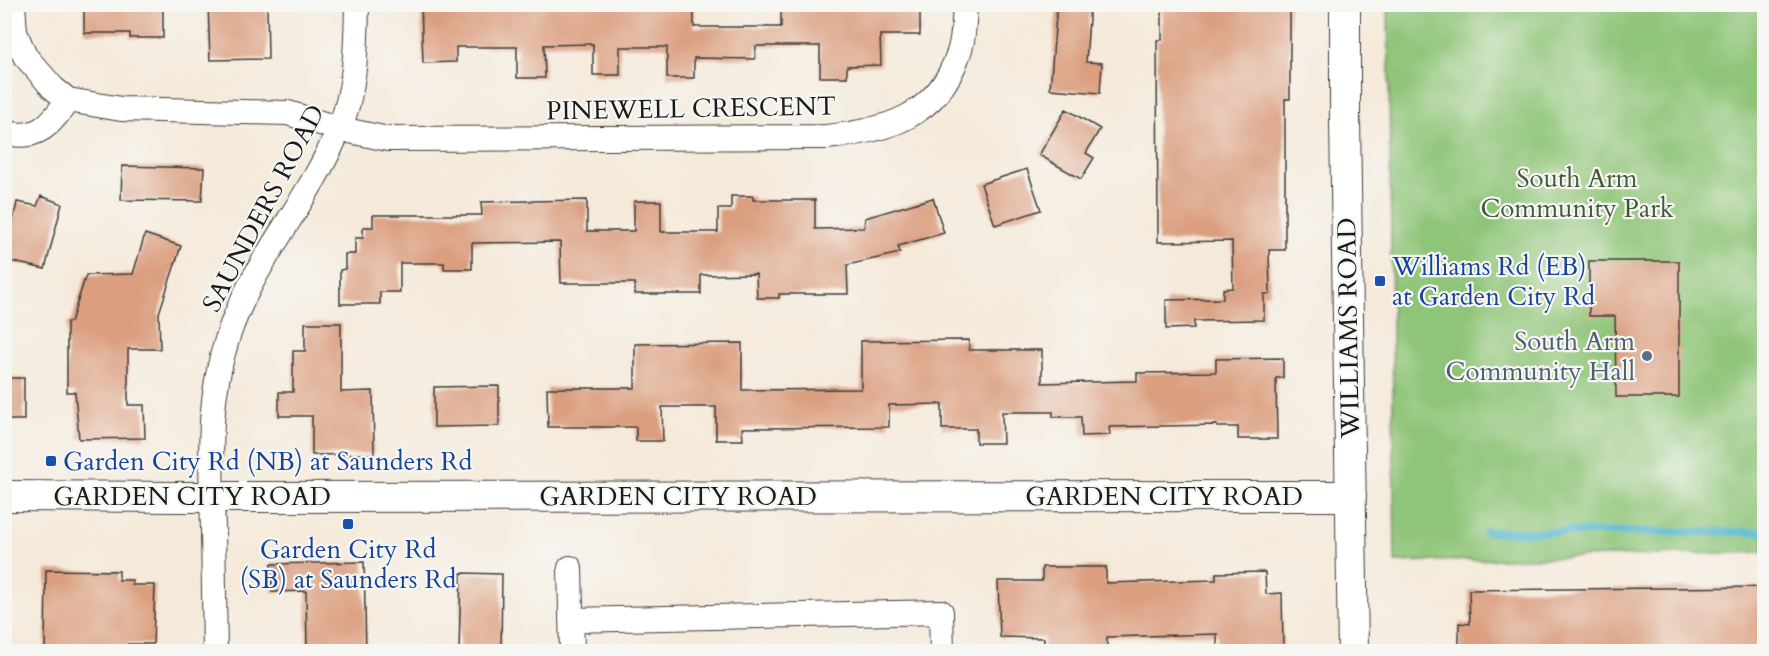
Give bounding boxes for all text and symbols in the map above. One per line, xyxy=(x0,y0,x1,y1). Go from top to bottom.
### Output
street label: PINEWELL CRESCENT xyxy=(546,88,836,129)
street label: SAUNDERS ROAD xyxy=(194,98,333,318)
park label: South Arm Community Park xyxy=(1480,161,1674,226)
street label: WILLIAMS ROAD xyxy=(1329,217,1368,440)
place label: Williams Rd (EB) at Garden City Rd xyxy=(1391,249,1595,314)
marker: Williams Rd (EB) at Garden City Rd xyxy=(1373,274,1387,288)
place label: South Arm Community Hall xyxy=(1446,324,1635,389)
marker: South Arm Community Hall xyxy=(1640,349,1654,363)
place label: Garden City Rd (NB) at Saunders Rd xyxy=(63,444,473,479)
marker: Garden City Rd (NB) at Saunders Rd xyxy=(44,454,58,468)
street label: GARDEN CITY ROAD xyxy=(53,479,331,514)
street label: GARDEN CITY ROAD xyxy=(539,479,817,514)
street label: GARDEN CITY ROAD xyxy=(1025,479,1303,514)
marker: Garden City Rd (SB) at Saunders Rd xyxy=(341,517,355,531)
place label: Garden City Rd (SB) at Saunders Rd xyxy=(240,532,456,597)

